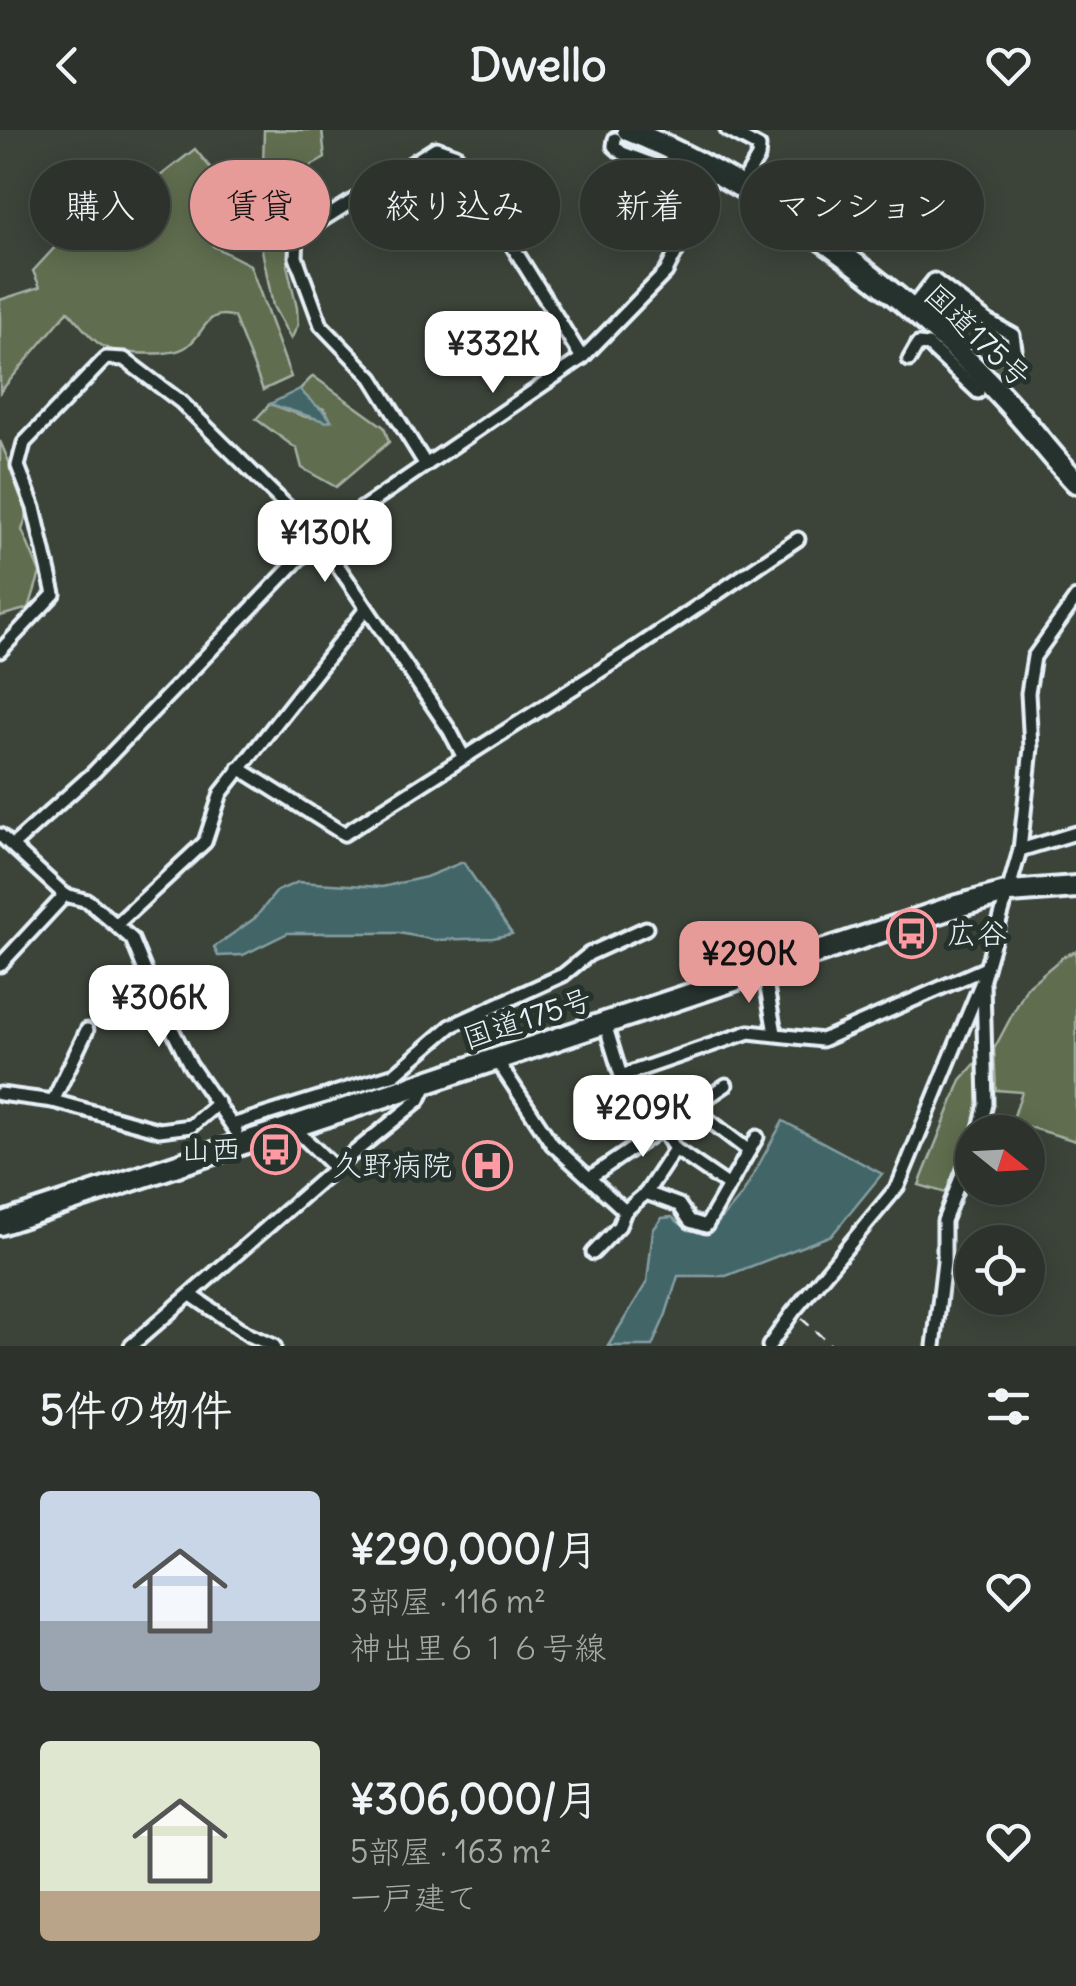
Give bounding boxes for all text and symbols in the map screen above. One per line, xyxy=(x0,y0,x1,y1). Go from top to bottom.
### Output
text: Dwello xyxy=(470,37,606,93)
icon: back xyxy=(40,38,95,93)
icon: heart xyxy=(981,38,1036,93)
chip: 購入 xyxy=(30,160,170,250)
chip: 賃貸 xyxy=(190,160,330,250)
chip: 絞り込み xyxy=(350,160,560,250)
chip: 新着 xyxy=(580,160,720,250)
chip: マンション xyxy=(740,160,984,250)
street label: 国道175号 xyxy=(917,275,1039,395)
pin: ¥332K xyxy=(423,311,563,396)
text: ¥332K xyxy=(447,323,539,364)
pin: ¥130K xyxy=(255,500,395,585)
text: ¥130K xyxy=(280,512,370,553)
bus stop icon: 広谷 xyxy=(886,907,938,959)
place label: 広谷 xyxy=(947,914,1007,952)
pin: ¥290K xyxy=(679,921,819,1006)
text: ¥290K xyxy=(701,933,797,974)
pin: ¥306K xyxy=(89,965,229,1050)
text: ¥306K xyxy=(111,977,207,1018)
street label: 国道175号 xyxy=(457,979,597,1057)
pin: ¥209K xyxy=(573,1075,713,1160)
text: ¥209K xyxy=(595,1087,691,1128)
north arrow xyxy=(955,1115,1045,1205)
map controls xyxy=(955,1115,1045,1315)
bus stop icon: 山西 xyxy=(250,1123,302,1175)
place label: 山西 xyxy=(181,1130,241,1168)
hospital icon: 久野病院 xyxy=(461,1139,513,1191)
place label: 久野病院 xyxy=(332,1146,452,1184)
button: locate xyxy=(955,1225,1045,1315)
icon: filters xyxy=(981,1379,1036,1434)
text: 5件の物件 xyxy=(40,1384,232,1436)
text: ¥290,000/月 xyxy=(350,1523,598,1575)
icon: home xyxy=(120,1531,240,1651)
icon: heart xyxy=(981,1564,1036,1619)
text: 3部屋 · 116 m² xyxy=(350,1581,546,1622)
text: 神出里６１６号線 xyxy=(350,1627,606,1668)
text: ¥306,000/月 xyxy=(350,1773,599,1825)
icon: home xyxy=(120,1781,240,1901)
icon: heart xyxy=(981,1814,1036,1869)
text: 5部屋 · 163 m² xyxy=(350,1831,552,1872)
text: 一戸建て xyxy=(350,1877,478,1918)

